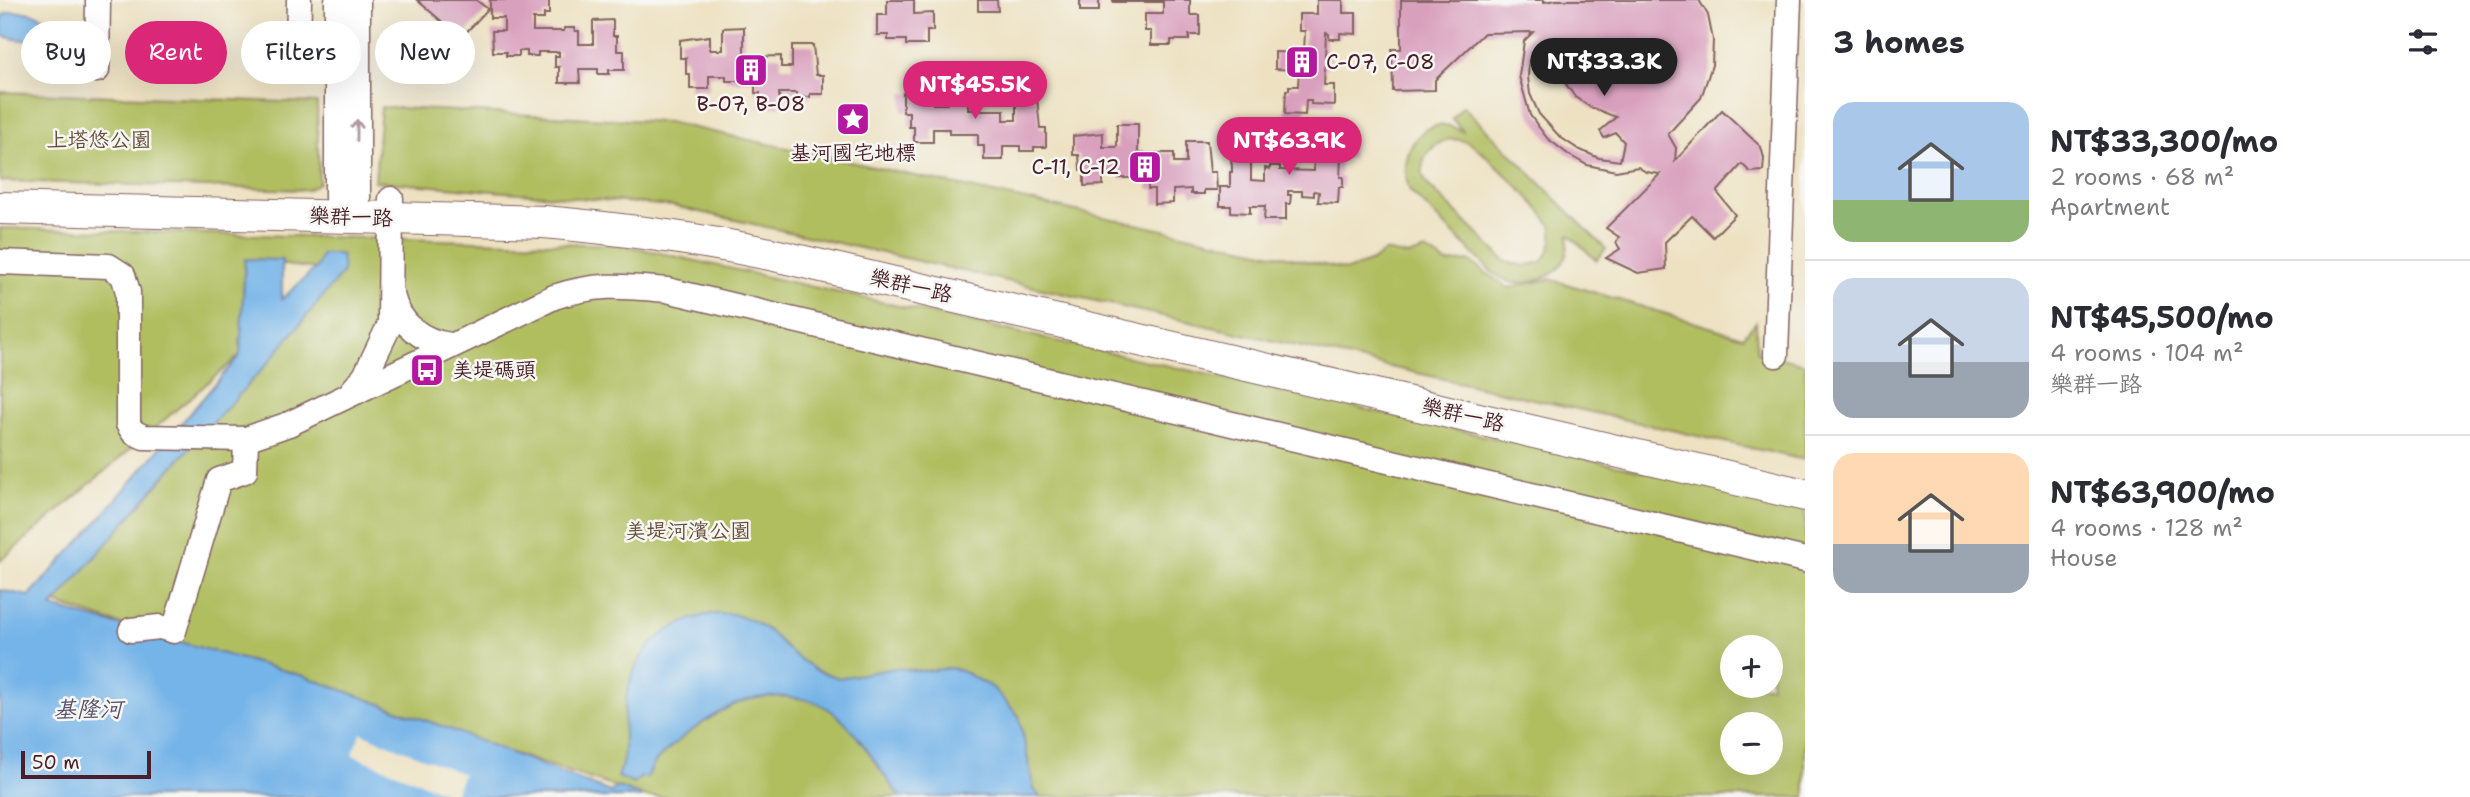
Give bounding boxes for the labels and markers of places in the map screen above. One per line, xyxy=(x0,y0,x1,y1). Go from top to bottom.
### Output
pin: NT$33.3K xyxy=(1532,38,1676,98)
building icon: C-07, C-08 xyxy=(1283,43,1321,81)
place label: C-07, C-08 xyxy=(1326,48,1435,76)
building icon: B-07, B-08 xyxy=(732,51,770,89)
pin: NT$45.5K xyxy=(903,61,1047,121)
place label: B-07, B-08 xyxy=(697,90,805,118)
place icon: 基河國宅地標 xyxy=(834,100,872,138)
pin: NT$63.9K xyxy=(1217,118,1361,177)
place label: 基河國宅地標 xyxy=(790,139,916,167)
building icon: C-11, C-12 xyxy=(1126,148,1164,186)
place label: C-11, C-12 xyxy=(1031,153,1120,181)
bus stop icon: 美堤碼頭 xyxy=(408,351,446,389)
place label: 美堤碼頭 xyxy=(452,356,536,384)

